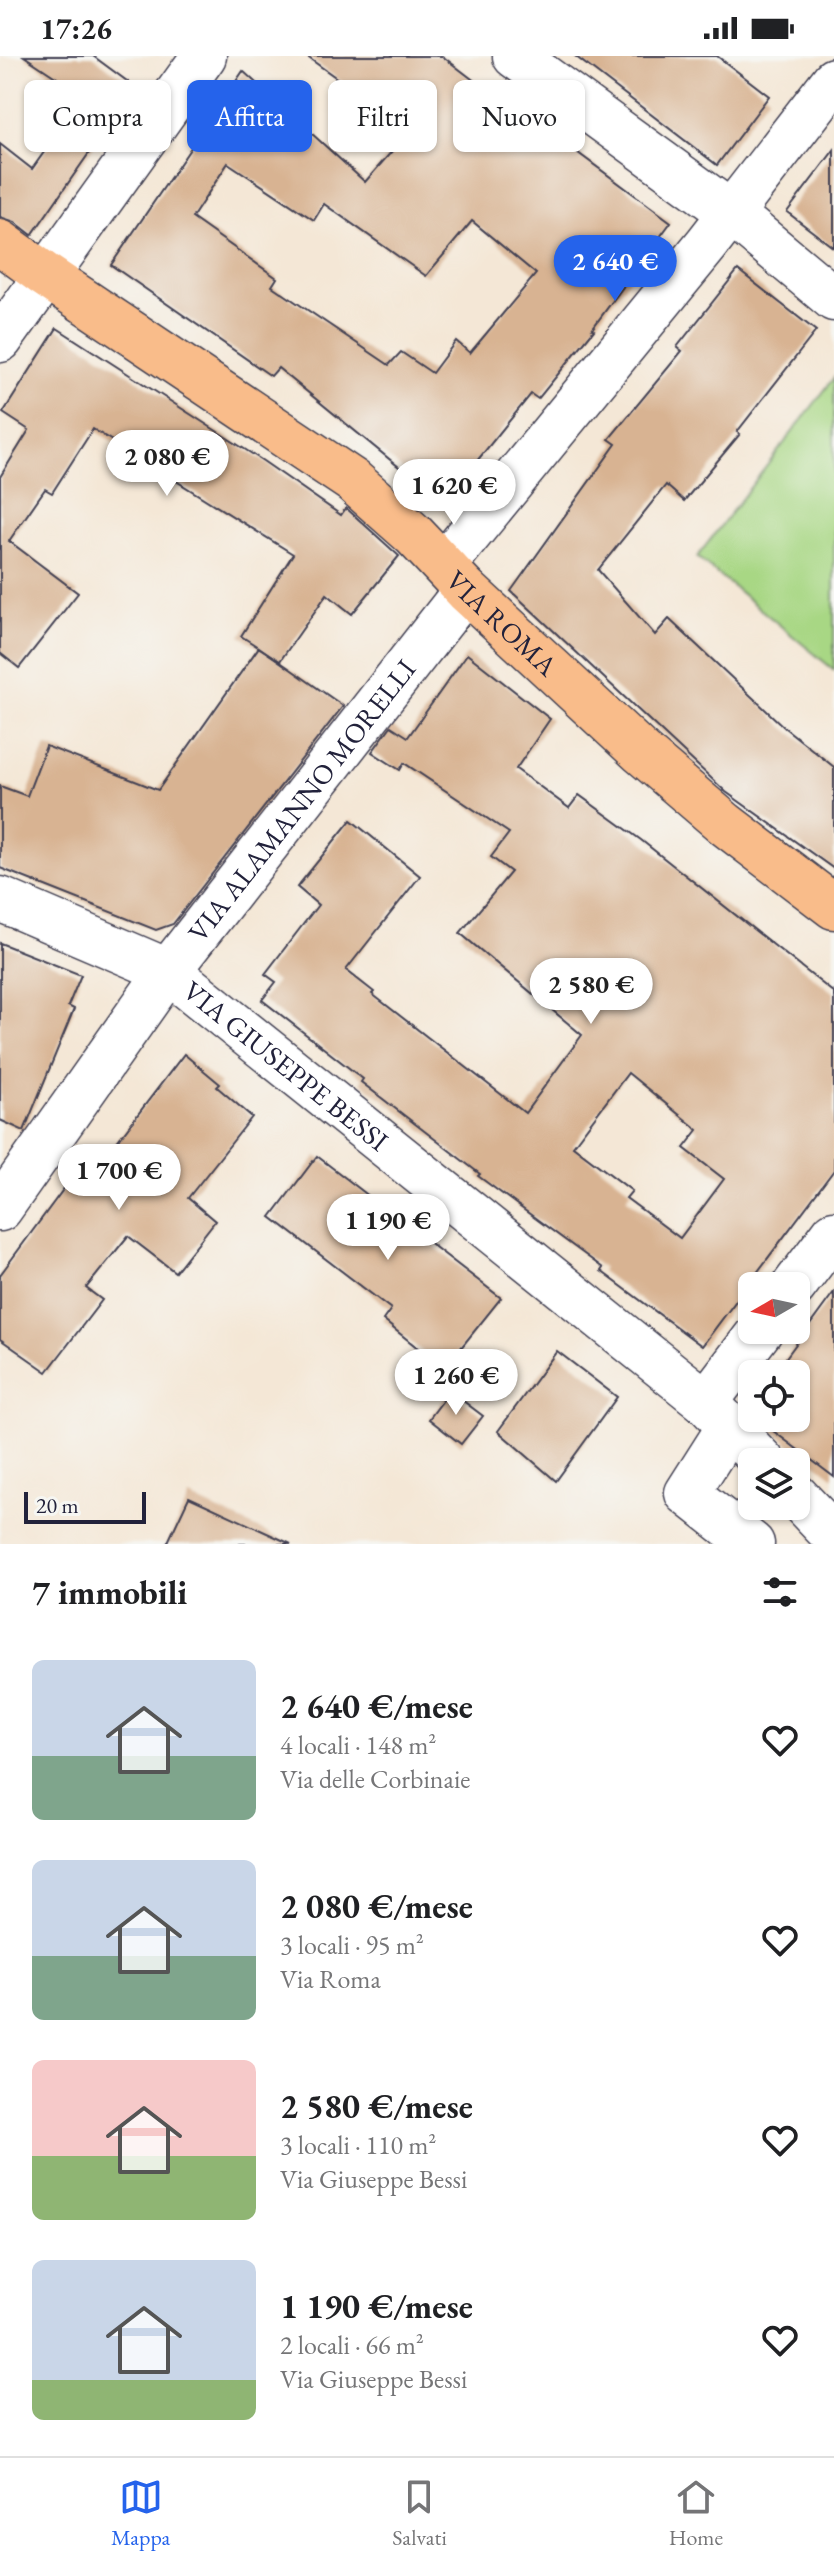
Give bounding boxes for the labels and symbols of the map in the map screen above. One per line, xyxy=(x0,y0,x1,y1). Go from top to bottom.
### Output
pin: 2 640 € xyxy=(541,235,689,303)
pin: 2 080 € xyxy=(93,430,241,498)
pin: 1 620 € xyxy=(380,459,528,527)
street label: VIA ROMA xyxy=(438,562,565,684)
street label: VIA ALAMANNO MORELLI xyxy=(180,651,424,949)
pin: 2 580 € xyxy=(517,958,665,1026)
street label: VIA GIUSEPPE BESSI xyxy=(176,972,396,1159)
pin: 1 700 € xyxy=(45,1144,193,1212)
pin: 1 190 € xyxy=(314,1194,462,1262)
north arrow xyxy=(738,1272,810,1344)
pin: 1 260 € xyxy=(382,1349,530,1417)
scale bar xyxy=(24,1488,146,1524)

